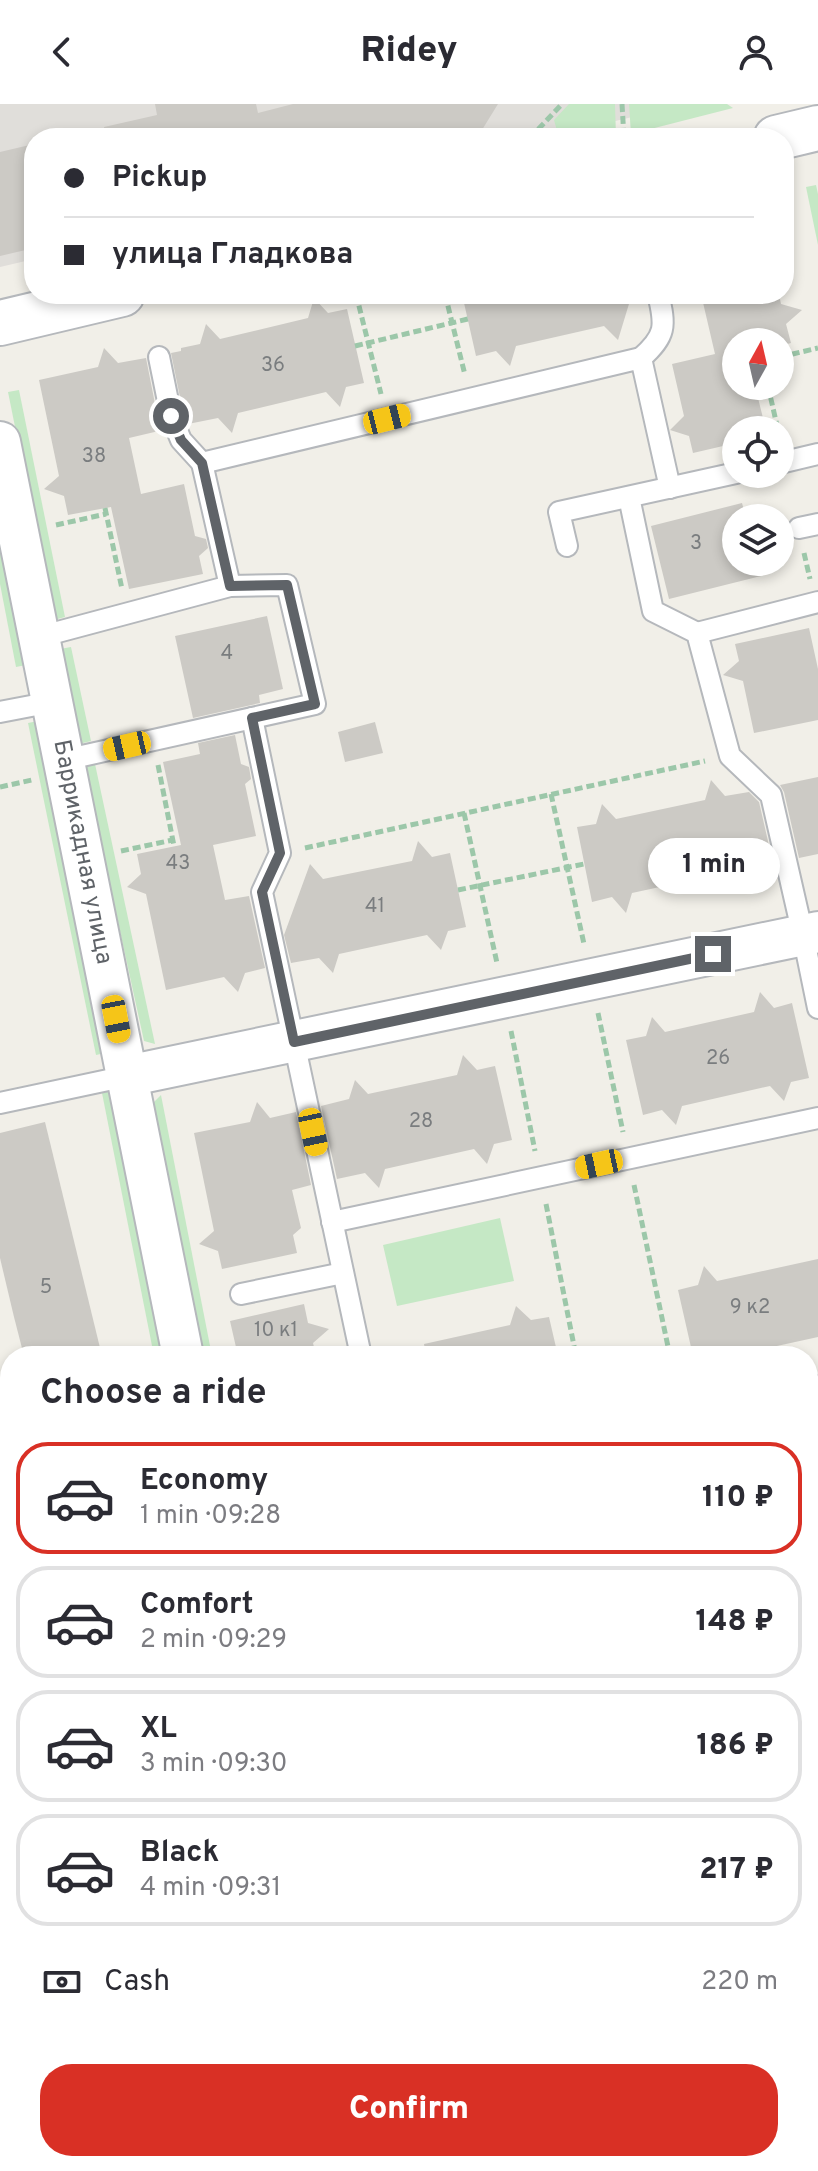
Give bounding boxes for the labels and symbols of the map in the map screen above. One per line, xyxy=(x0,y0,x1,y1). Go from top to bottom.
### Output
north arrow xyxy=(722,328,794,400)
house number: 36 xyxy=(261,353,285,379)
route start xyxy=(153,398,189,434)
car xyxy=(361,402,413,436)
house number: 38 xyxy=(82,444,106,470)
house number: 3 xyxy=(690,531,702,557)
house number: 4 xyxy=(221,641,233,667)
car xyxy=(101,729,153,763)
street label: Баррикадная улица xyxy=(46,737,118,967)
callout: 1 min xyxy=(647,838,779,894)
house number: 43 xyxy=(166,851,190,877)
house number: 41 xyxy=(365,894,385,920)
route end xyxy=(695,936,731,972)
car xyxy=(100,993,132,1045)
house number: 26 xyxy=(706,1046,730,1072)
car xyxy=(296,1106,330,1158)
house number: 28 xyxy=(409,1109,433,1135)
car xyxy=(573,1147,625,1181)
house number: 5 xyxy=(40,1275,52,1301)
house number: 9 к2 xyxy=(730,1295,770,1321)
house number: 10 к1 xyxy=(254,1318,298,1344)

